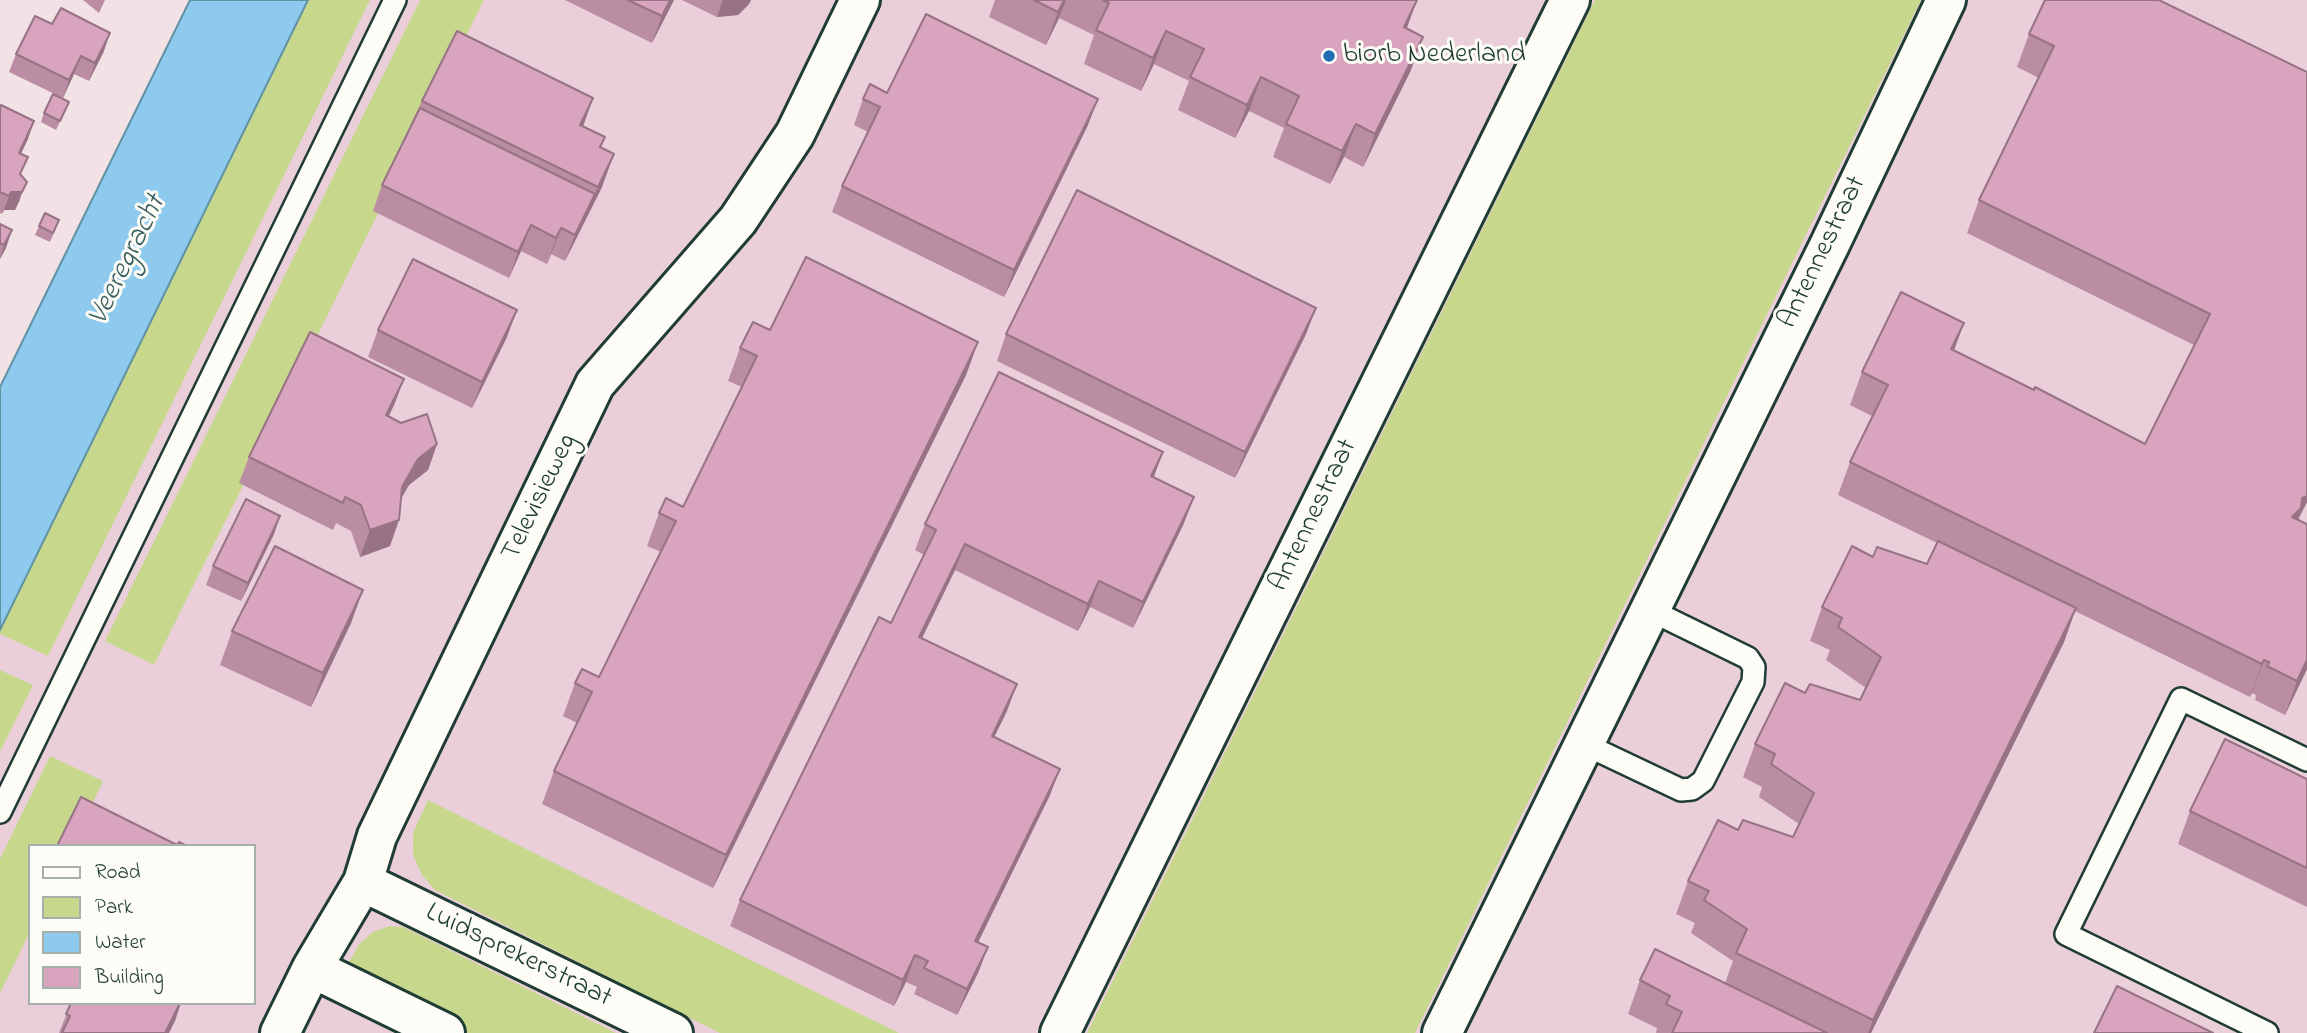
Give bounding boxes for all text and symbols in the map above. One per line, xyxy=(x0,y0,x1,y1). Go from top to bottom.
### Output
place label: biorb Nederland xyxy=(1343,39,1526,73)
marker: biorb Nederland xyxy=(1321,48,1337,64)
street label: Antennestraat xyxy=(1773,171,1875,335)
water label: Veeregracht xyxy=(82,190,176,332)
street label: Televisieweg xyxy=(496,429,586,567)
street label: Antennestraat xyxy=(1264,434,1366,598)
legend xyxy=(28,844,256,1005)
text: Road xyxy=(95,858,141,888)
text: Park xyxy=(95,893,133,923)
street label: Luidsprekerstraat xyxy=(419,897,617,1017)
text: Water xyxy=(95,928,146,958)
text: Building xyxy=(95,963,164,993)

